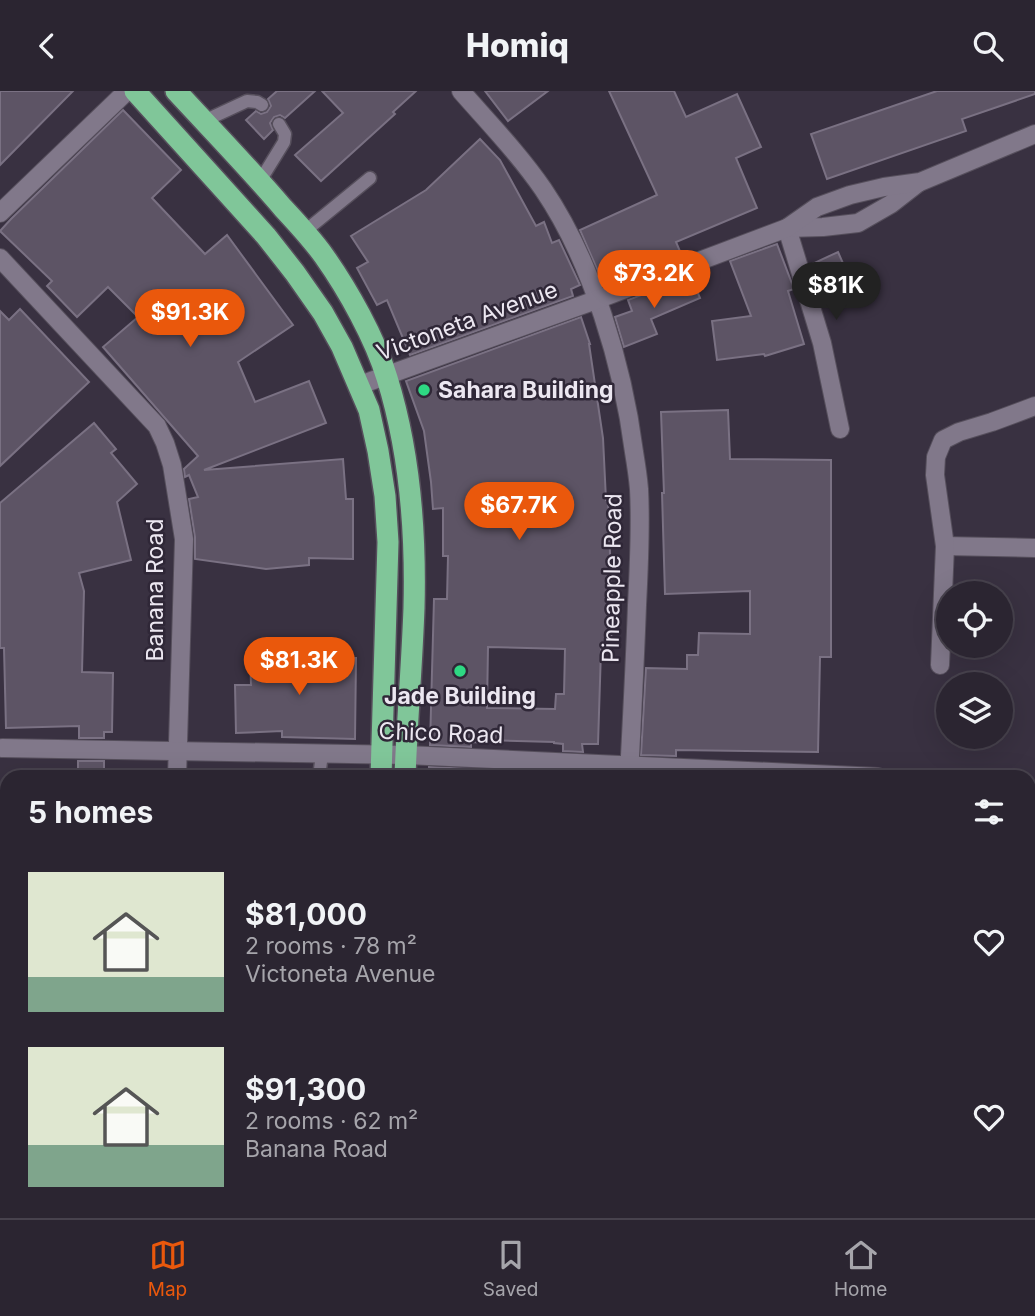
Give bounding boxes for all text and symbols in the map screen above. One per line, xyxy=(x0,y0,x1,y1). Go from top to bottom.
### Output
text: Homiq xyxy=(466,26,569,65)
icon: back xyxy=(28,27,66,65)
icon: search xyxy=(969,27,1007,65)
pin: $73.2K xyxy=(597,251,711,310)
text: $73.2K xyxy=(613,259,695,287)
pin: $81K xyxy=(795,263,877,322)
text: $81K xyxy=(808,271,864,299)
street label: Victoneta Avenue xyxy=(373,275,561,367)
pin: $91.3K xyxy=(133,289,247,349)
text: $91.3K xyxy=(151,298,229,326)
place label: Sahara Building xyxy=(438,376,614,404)
marker: Sahara Building xyxy=(416,382,432,398)
pin: $67.7K xyxy=(462,483,576,542)
text: $67.7K xyxy=(480,491,558,519)
street label: Pineapple Road xyxy=(597,493,627,663)
street label: Banana Road xyxy=(141,519,169,661)
map controls xyxy=(936,581,1013,749)
button: locate xyxy=(936,581,1013,658)
pin: $81.3K xyxy=(242,637,356,697)
text: $81.3K xyxy=(260,646,338,674)
marker: Jade Building xyxy=(452,663,468,679)
button: layers xyxy=(936,672,1013,749)
place label: Jade Building xyxy=(384,682,536,710)
street label: Chico Road xyxy=(378,717,504,749)
icon: filters xyxy=(970,793,1008,831)
text: 5 homes xyxy=(28,794,153,830)
text: $81,000 xyxy=(245,896,367,932)
icon: home xyxy=(84,900,168,984)
icon: heart xyxy=(970,923,1008,961)
text: 2 rooms · 78 m² xyxy=(245,932,417,960)
text: Victoneta Avenue xyxy=(245,960,435,988)
text: $91,300 xyxy=(245,1071,366,1107)
icon: home xyxy=(84,1075,168,1159)
icon: heart xyxy=(970,1098,1008,1136)
text: 2 rooms · 62 m² xyxy=(245,1107,418,1135)
text: Banana Road xyxy=(245,1135,388,1163)
tab: Map xyxy=(148,1236,187,1301)
tab: Saved xyxy=(483,1236,538,1301)
tab: Home xyxy=(834,1236,887,1301)

